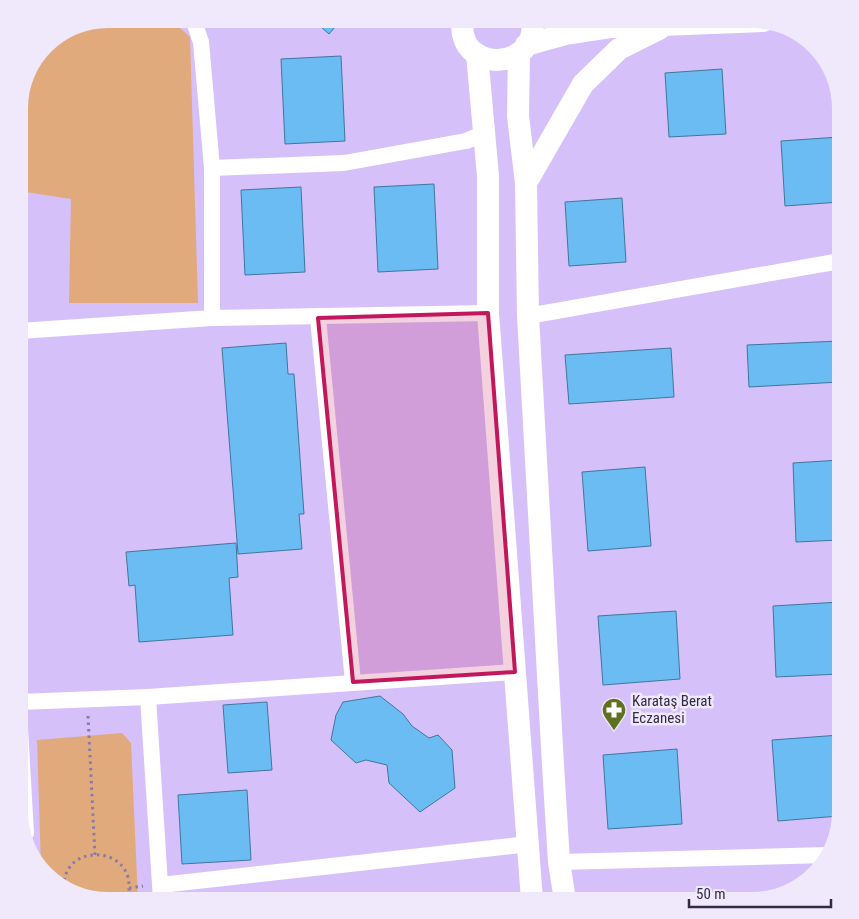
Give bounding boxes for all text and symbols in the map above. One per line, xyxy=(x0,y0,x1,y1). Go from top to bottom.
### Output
place label: Karataş Berat Eczanesi xyxy=(632,692,712,727)
pharmacy icon: Karataş Berat Eczanesi xyxy=(601,697,627,731)
scale bar xyxy=(689,876,832,908)
text: 50 m xyxy=(696,885,726,903)

